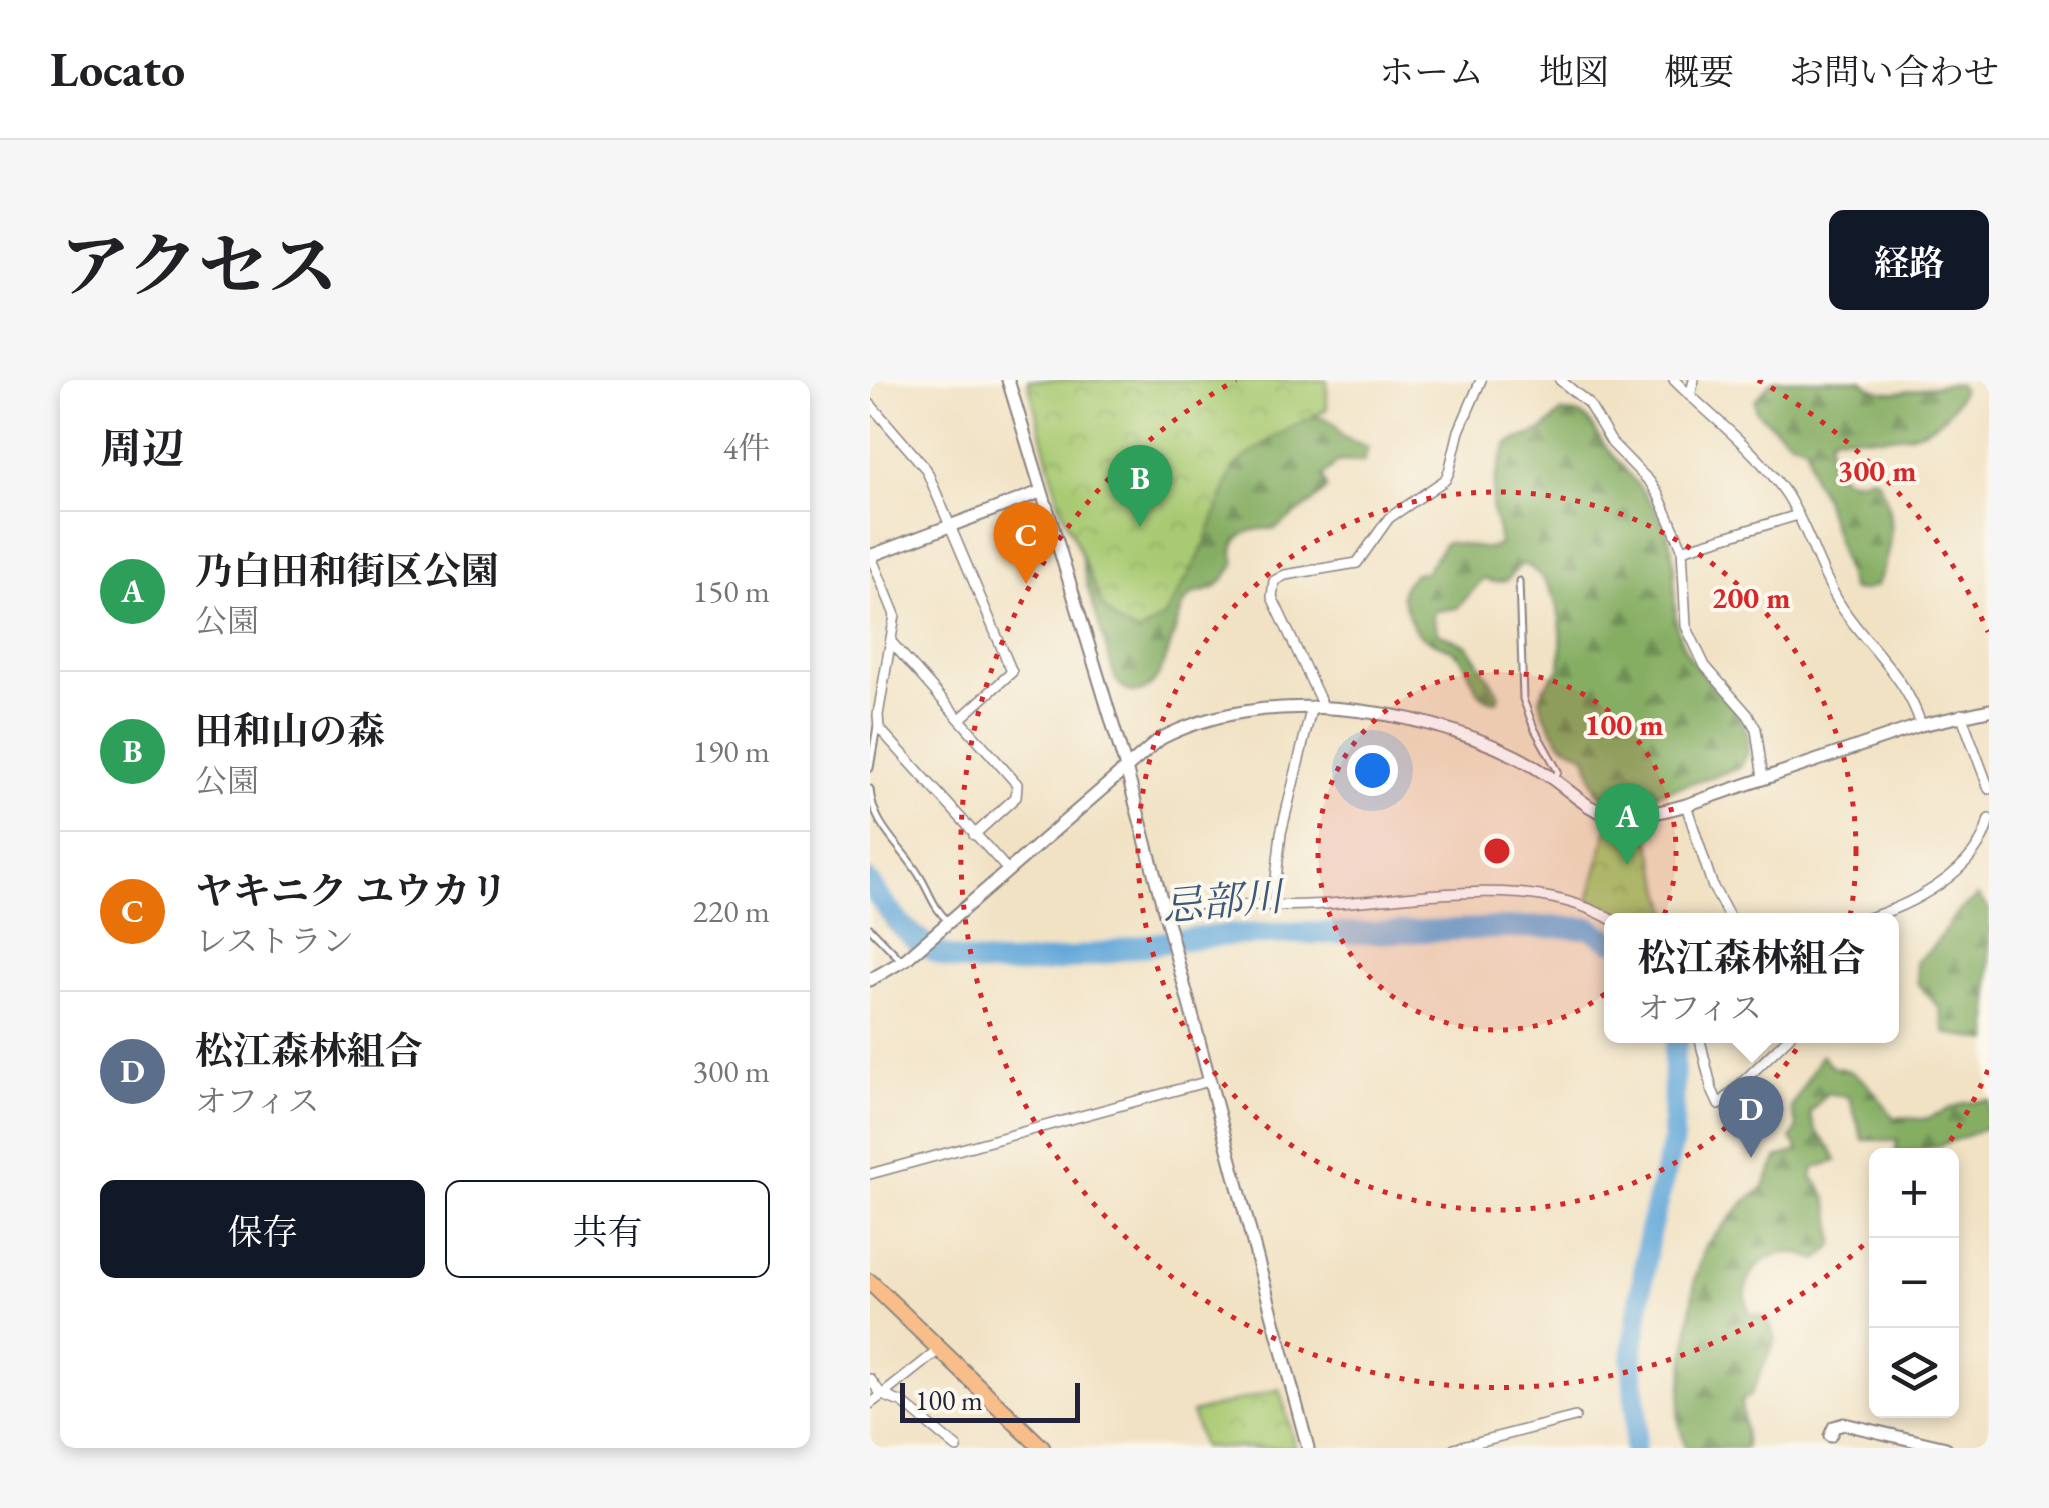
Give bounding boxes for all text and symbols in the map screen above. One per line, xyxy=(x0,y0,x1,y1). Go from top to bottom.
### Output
text: Locato xyxy=(50,38,185,100)
text: ホーム xyxy=(1379,49,1484,94)
text: 地図 xyxy=(1539,49,1609,94)
text: 概要 xyxy=(1664,49,1734,94)
text: お問い合わせ xyxy=(1789,49,1999,94)
button: 経路 xyxy=(1829,210,1989,310)
text: アクセス xyxy=(60,220,338,311)
text: 周辺 xyxy=(100,421,184,476)
text: 4件 xyxy=(723,427,770,469)
pin: B xyxy=(1108,444,1172,527)
text: 300 m xyxy=(1838,451,1916,490)
pin: C xyxy=(994,501,1058,584)
text: 乃白田和街区公園 xyxy=(195,546,499,595)
text: A xyxy=(121,570,144,612)
text: 150 m xyxy=(693,570,770,612)
text: 200 m xyxy=(1712,578,1790,617)
text: 公園 xyxy=(195,600,259,642)
text: 100 m xyxy=(1585,705,1663,744)
text: 田和山の森 xyxy=(195,706,385,755)
text: B xyxy=(122,730,143,772)
text: 190 m xyxy=(693,730,770,772)
your location xyxy=(1347,745,1398,796)
text: 公園 xyxy=(195,760,259,802)
pin: A xyxy=(1594,782,1660,865)
centre of rings xyxy=(1479,833,1515,869)
text: ヤキニク ユウカリ xyxy=(195,866,508,915)
water label: 忌部川 xyxy=(1160,870,1288,932)
text: C xyxy=(121,890,144,932)
text: 220 m xyxy=(693,890,770,932)
popup xyxy=(1604,913,1899,1043)
text: レストラン xyxy=(195,920,354,962)
text: 松江森林組合 xyxy=(1637,933,1866,982)
text: オフィス xyxy=(1637,987,1762,1029)
text: 松江森林組合 xyxy=(195,1026,423,1075)
text: D xyxy=(120,1050,145,1092)
text: 300 m xyxy=(693,1050,770,1092)
pin: D xyxy=(1718,1076,1784,1158)
text: オフィス xyxy=(195,1080,319,1122)
map controls xyxy=(1869,1148,1959,1418)
button: + xyxy=(1869,1148,1959,1238)
button: 保存 xyxy=(100,1180,425,1278)
button: 共有 xyxy=(445,1180,770,1278)
button: − xyxy=(1869,1238,1959,1328)
button: layers xyxy=(1869,1328,1959,1418)
scale bar xyxy=(900,1378,1080,1422)
text: 100 m xyxy=(915,1382,983,1418)

